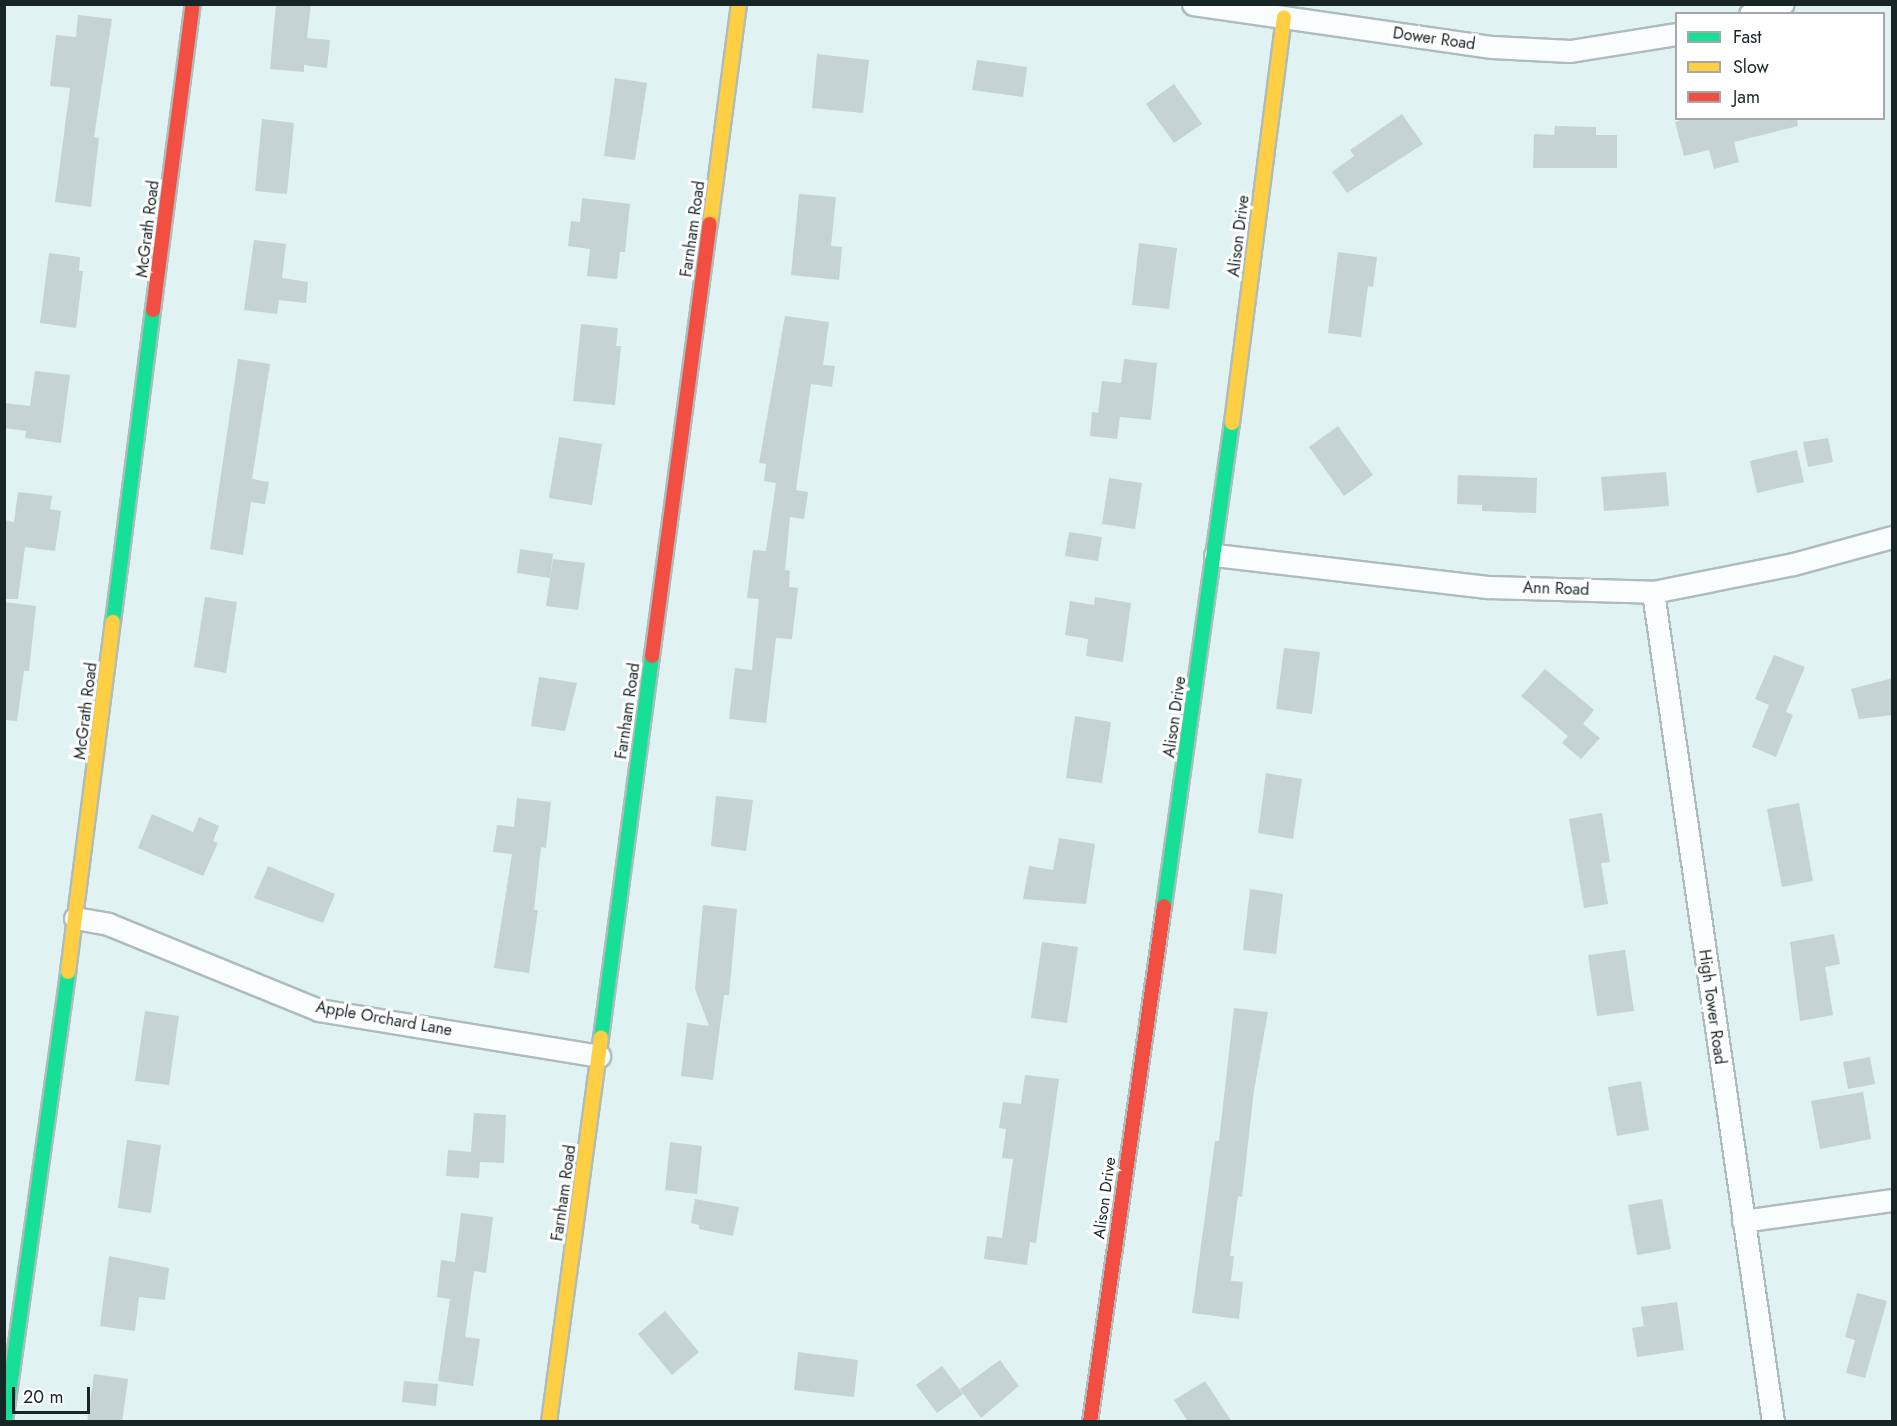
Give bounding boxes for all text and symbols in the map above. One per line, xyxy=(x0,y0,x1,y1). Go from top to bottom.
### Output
legend xyxy=(1675,12,1885,120)
street label: Dower Road xyxy=(1392,24,1476,54)
text: Fast xyxy=(1733,24,1762,50)
text: Slow xyxy=(1733,54,1769,80)
text: Jam xyxy=(1733,84,1760,110)
street label: McGrath Road xyxy=(133,179,163,279)
street label: Farnham Road xyxy=(677,180,709,278)
street label: Alison Drive xyxy=(1224,194,1254,278)
street label: Ann Road xyxy=(1522,578,1590,600)
street label: McGrath Road xyxy=(71,661,101,761)
street label: Farnham Road xyxy=(612,662,644,760)
street label: Alison Drive xyxy=(1160,675,1190,759)
street label: High Tower Road xyxy=(1694,948,1730,1066)
street label: Apple Orchard Lane xyxy=(314,998,454,1040)
street label: Farnham Road xyxy=(548,1144,580,1242)
street label: Alison Drive xyxy=(1090,1156,1120,1240)
scale bar xyxy=(15,1375,93,1413)
text: 20 m xyxy=(23,1384,63,1410)

